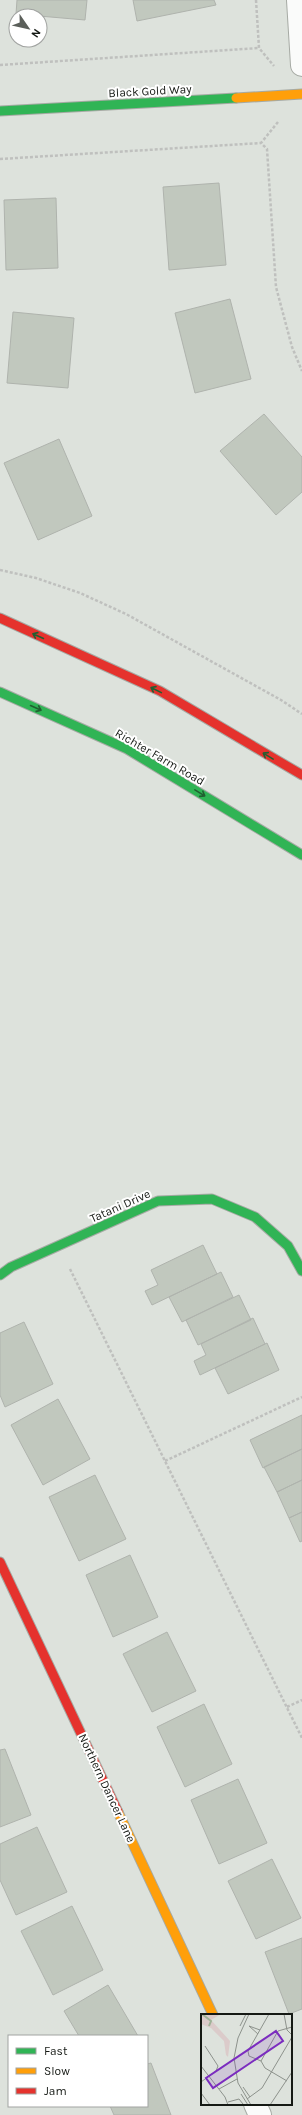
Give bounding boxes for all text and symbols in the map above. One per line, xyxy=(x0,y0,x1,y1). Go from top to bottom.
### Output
north arrow xyxy=(8,8,48,48)
text: N xyxy=(28,26,43,40)
street label: Black Gold Way xyxy=(108,82,192,100)
one-way arrow xyxy=(32,632,44,639)
one-way arrow xyxy=(151,686,163,693)
one-way arrow xyxy=(29,705,41,712)
street label: Richter Farm Road xyxy=(113,726,207,788)
one-way arrow xyxy=(262,751,274,759)
one-way arrow xyxy=(194,790,206,798)
street label: Tatani Drive xyxy=(88,1187,152,1225)
street label: Northern Dancer Lane xyxy=(76,1731,138,1845)
inset map xyxy=(201,2014,292,2105)
legend xyxy=(8,2035,148,2107)
text: Fast xyxy=(44,2044,68,2058)
text: Slow xyxy=(44,2064,70,2078)
text: Jam xyxy=(44,2084,67,2098)

